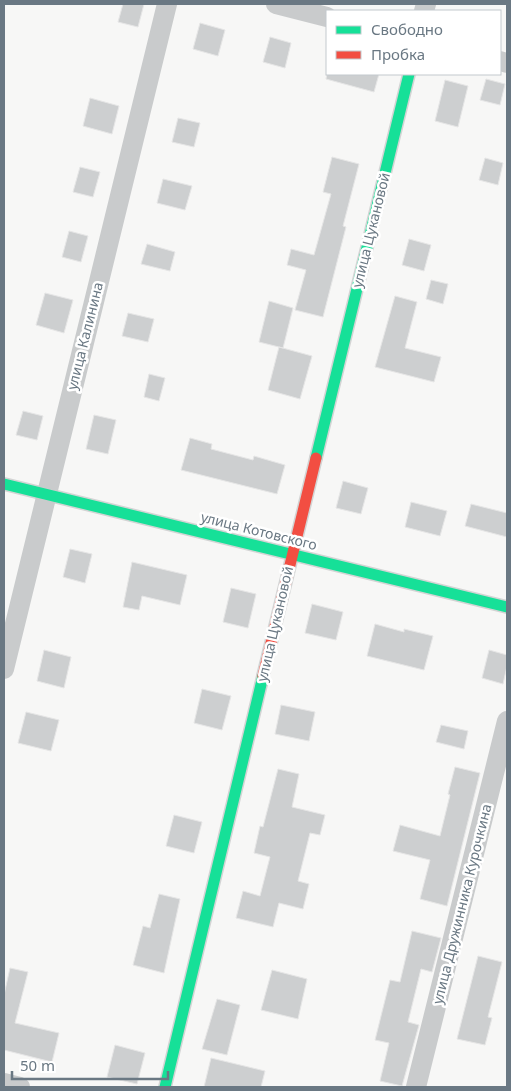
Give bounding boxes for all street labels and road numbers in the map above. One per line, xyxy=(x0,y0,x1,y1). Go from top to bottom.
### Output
street label: улица Цукановой xyxy=(347,170,394,289)
street label: улица Калинина xyxy=(62,280,107,392)
street label: улица Котовского xyxy=(199,507,319,554)
street label: улица Цукановой xyxy=(252,564,297,684)
street label: улица Дружинника Курочкина xyxy=(427,802,496,1006)

